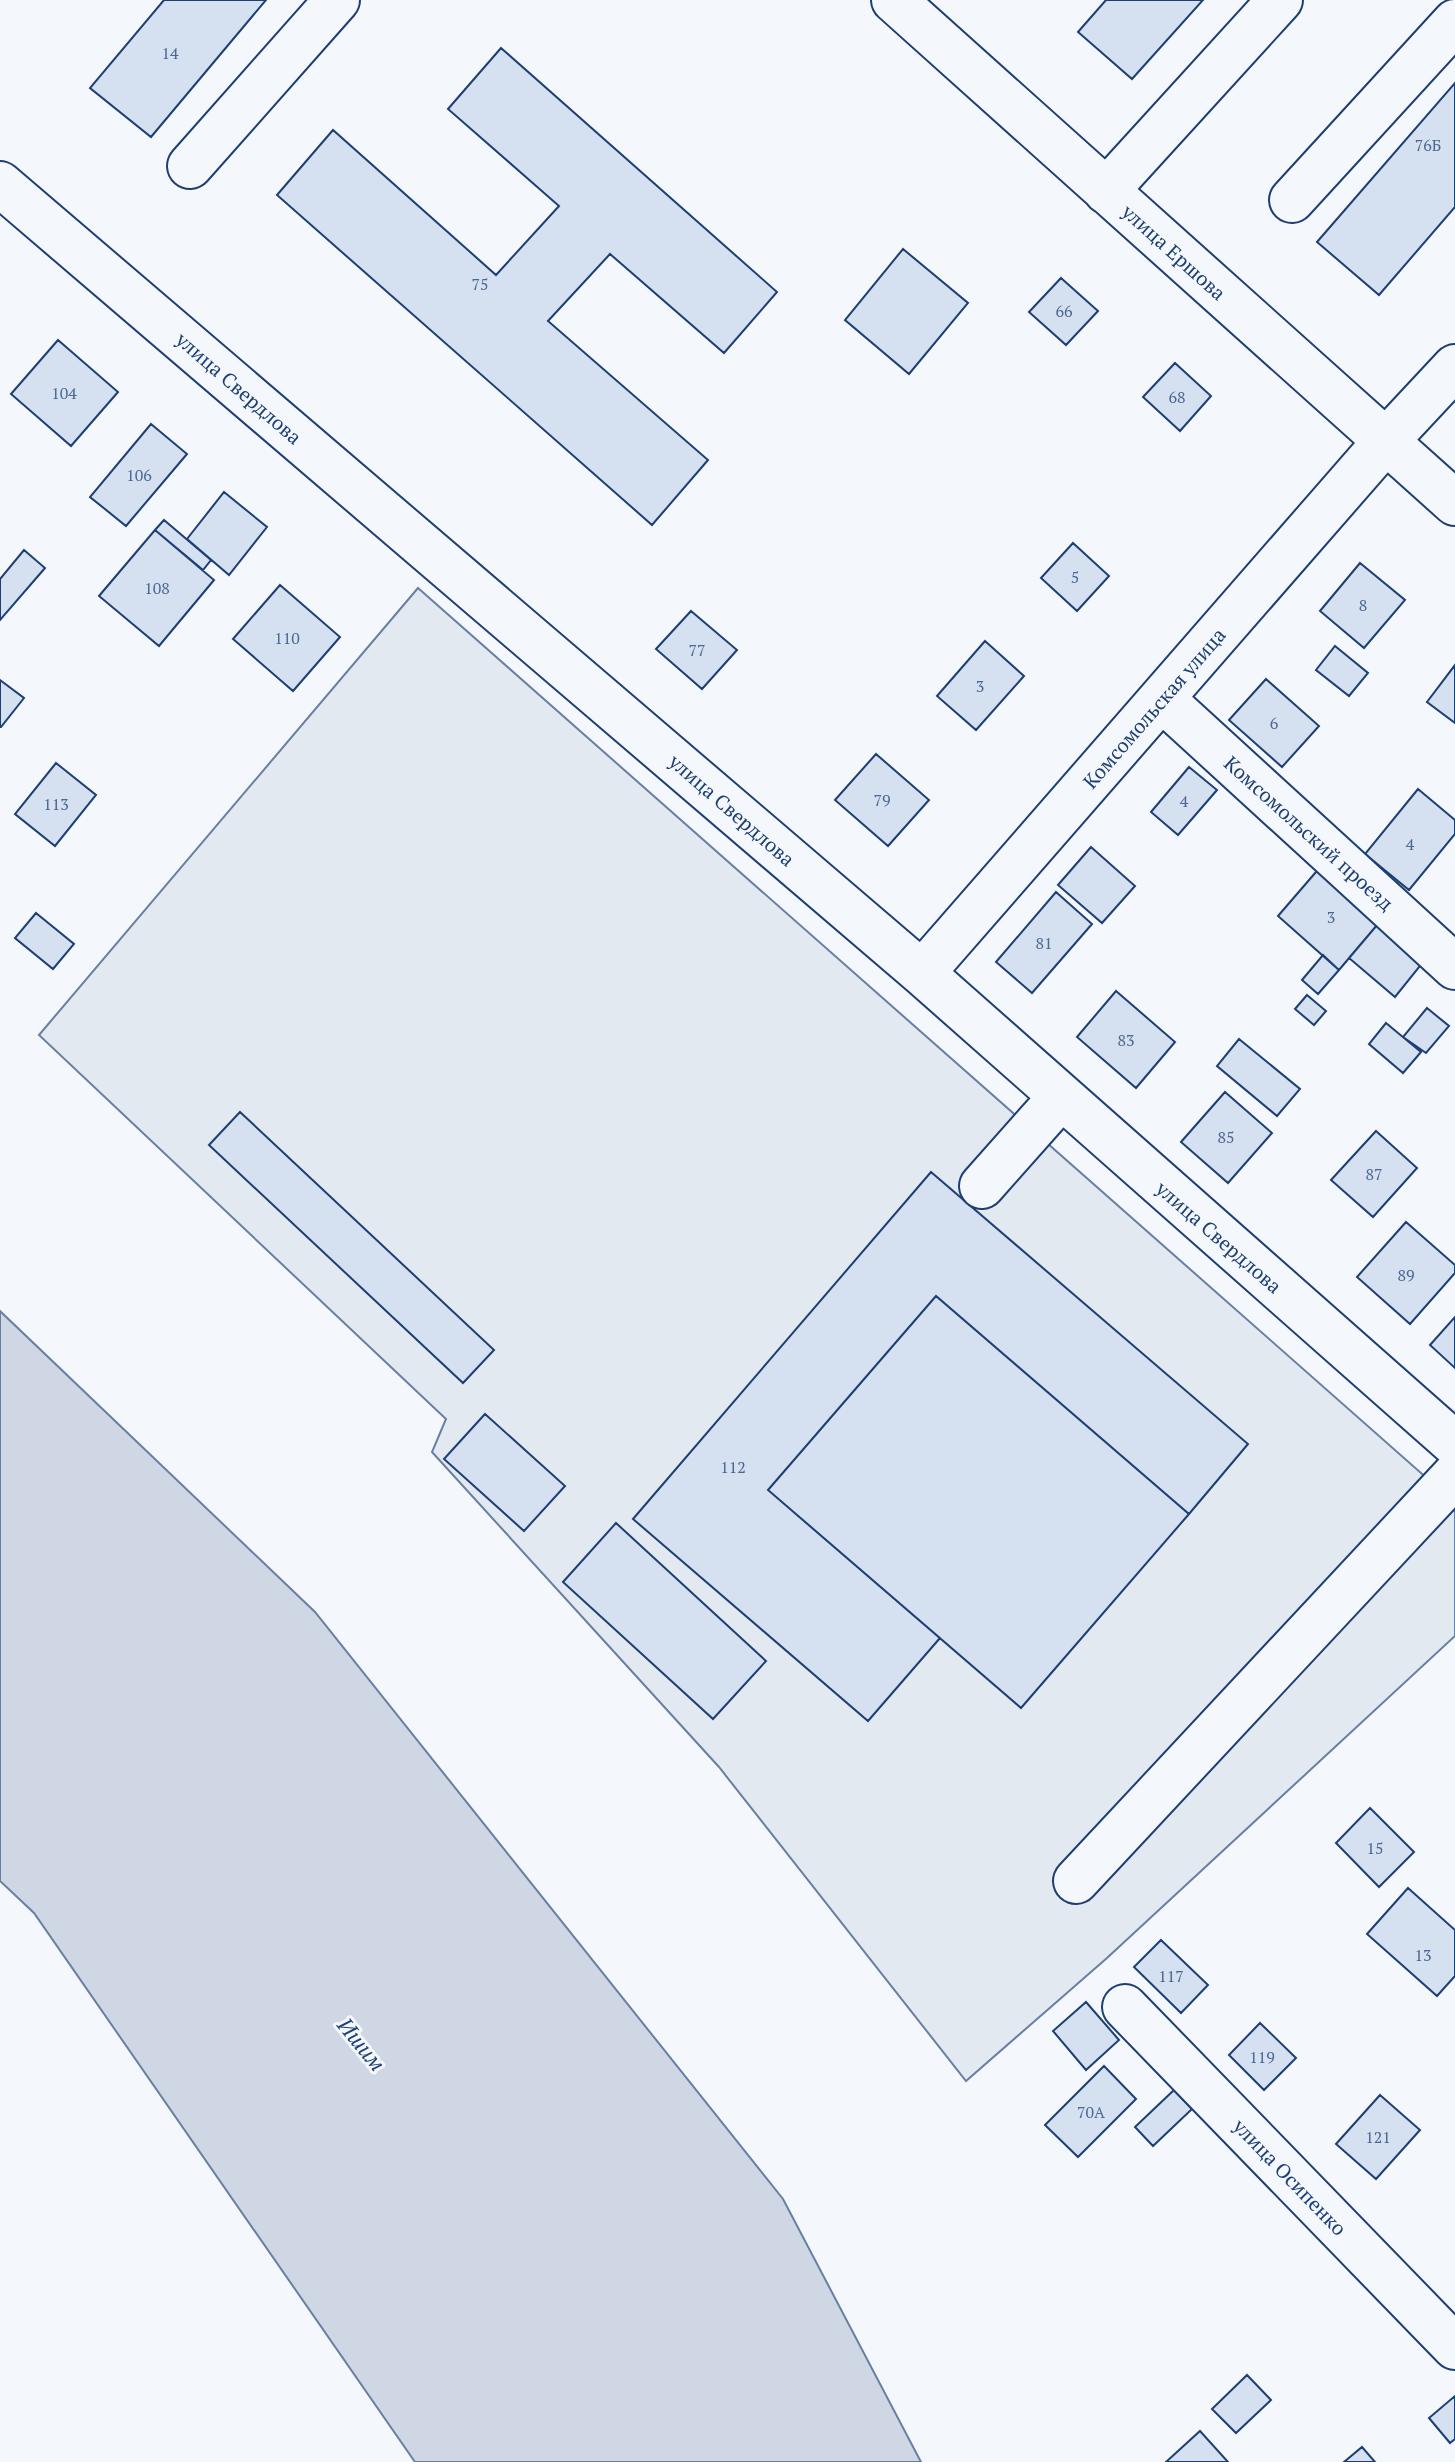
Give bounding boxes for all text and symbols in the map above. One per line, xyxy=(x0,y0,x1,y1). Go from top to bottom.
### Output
house number: 14 xyxy=(161,42,179,64)
house number: 76Б xyxy=(1415,134,1441,156)
street label: улица Ершова xyxy=(1115,197,1232,306)
house number: 75 xyxy=(471,273,489,295)
house number: 66 xyxy=(1055,300,1073,322)
street label: улица Свердлова xyxy=(170,325,308,450)
house number: 104 xyxy=(51,382,77,404)
house number: 68 xyxy=(1168,386,1186,408)
house number: 106 xyxy=(126,464,152,486)
house number: 5 xyxy=(1071,566,1079,588)
house number: 108 xyxy=(144,577,170,599)
house number: 8 xyxy=(1359,594,1367,616)
street label: Комсомольская улица xyxy=(1077,622,1231,794)
house number: 110 xyxy=(274,627,300,649)
house number: 77 xyxy=(688,639,706,661)
house number: 3 xyxy=(976,675,984,697)
house number: 6 xyxy=(1270,712,1279,734)
street label: улица Свердлова xyxy=(663,747,801,872)
street label: Комсомольский проезд xyxy=(1219,750,1399,916)
house number: 79 xyxy=(873,789,891,811)
house number: 4 xyxy=(1180,790,1189,812)
house number: 113 xyxy=(43,793,69,815)
house number: 4 xyxy=(1406,833,1415,855)
house number: 3 xyxy=(1327,906,1335,928)
house number: 81 xyxy=(1035,932,1053,954)
house number: 83 xyxy=(1117,1029,1135,1051)
house number: 85 xyxy=(1217,1126,1235,1148)
house number: 87 xyxy=(1365,1163,1383,1185)
street label: улица Свердлова xyxy=(1150,1174,1288,1299)
house number: 89 xyxy=(1397,1264,1415,1286)
house number: 112 xyxy=(720,1456,746,1478)
house number: 15 xyxy=(1366,1837,1384,1859)
house number: 13 xyxy=(1414,1944,1432,1966)
house number: 117 xyxy=(1158,1965,1184,1987)
water label: Ишим xyxy=(331,2011,392,2077)
house number: 119 xyxy=(1249,2046,1275,2068)
house number: 70А xyxy=(1077,2101,1105,2123)
street label: улица Осипенко xyxy=(1227,2112,1353,2241)
house number: 121 xyxy=(1365,2126,1391,2148)

